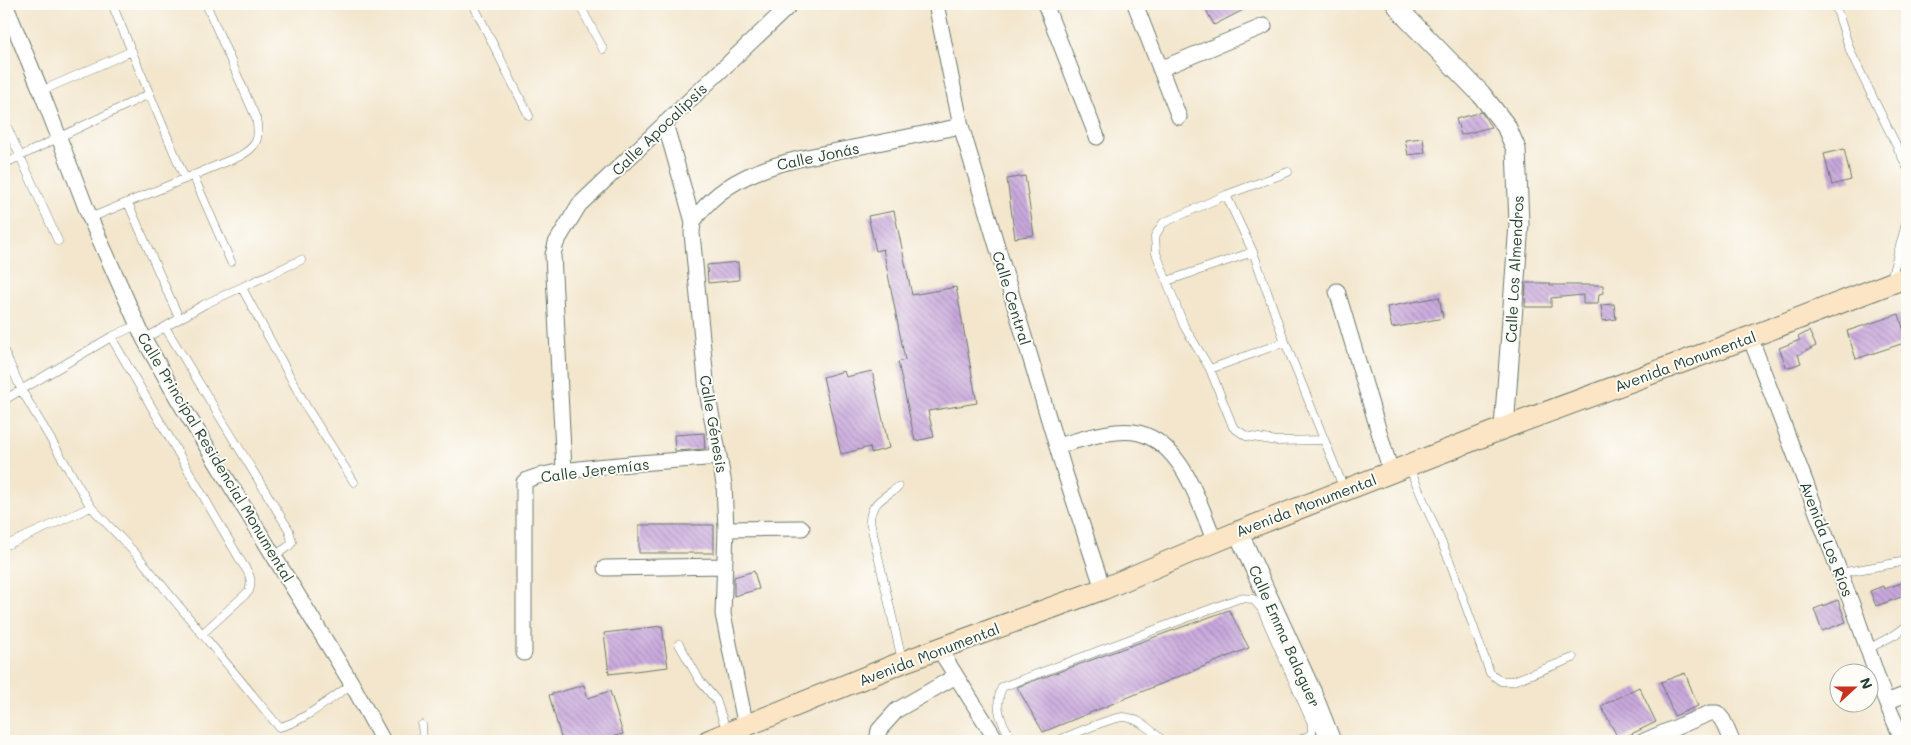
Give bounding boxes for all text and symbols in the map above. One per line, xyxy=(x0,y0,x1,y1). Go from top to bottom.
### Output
street label: Calle Apocalipsis xyxy=(607,78,711,180)
street label: Calle Jonás xyxy=(775,138,861,174)
street label: Calle Los Almendros xyxy=(1500,195,1528,343)
street label: Calle Central xyxy=(988,249,1036,347)
street label: Avenida Monumental xyxy=(1611,326,1759,396)
street label: Calle Principal Residencial Monumental xyxy=(133,329,299,585)
street label: Calle Génesis xyxy=(696,374,732,474)
street label: Calle Jeremías xyxy=(540,453,650,487)
street label: Avenida Monumental xyxy=(1233,469,1379,541)
street label: Avenida Los Ríos xyxy=(1796,478,1858,600)
street label: Calle Emma Balaguer xyxy=(1245,562,1325,710)
street label: Avenida Monumental xyxy=(856,618,1002,690)
north arrow xyxy=(1828,662,1878,712)
text: N xyxy=(1856,675,1877,692)

